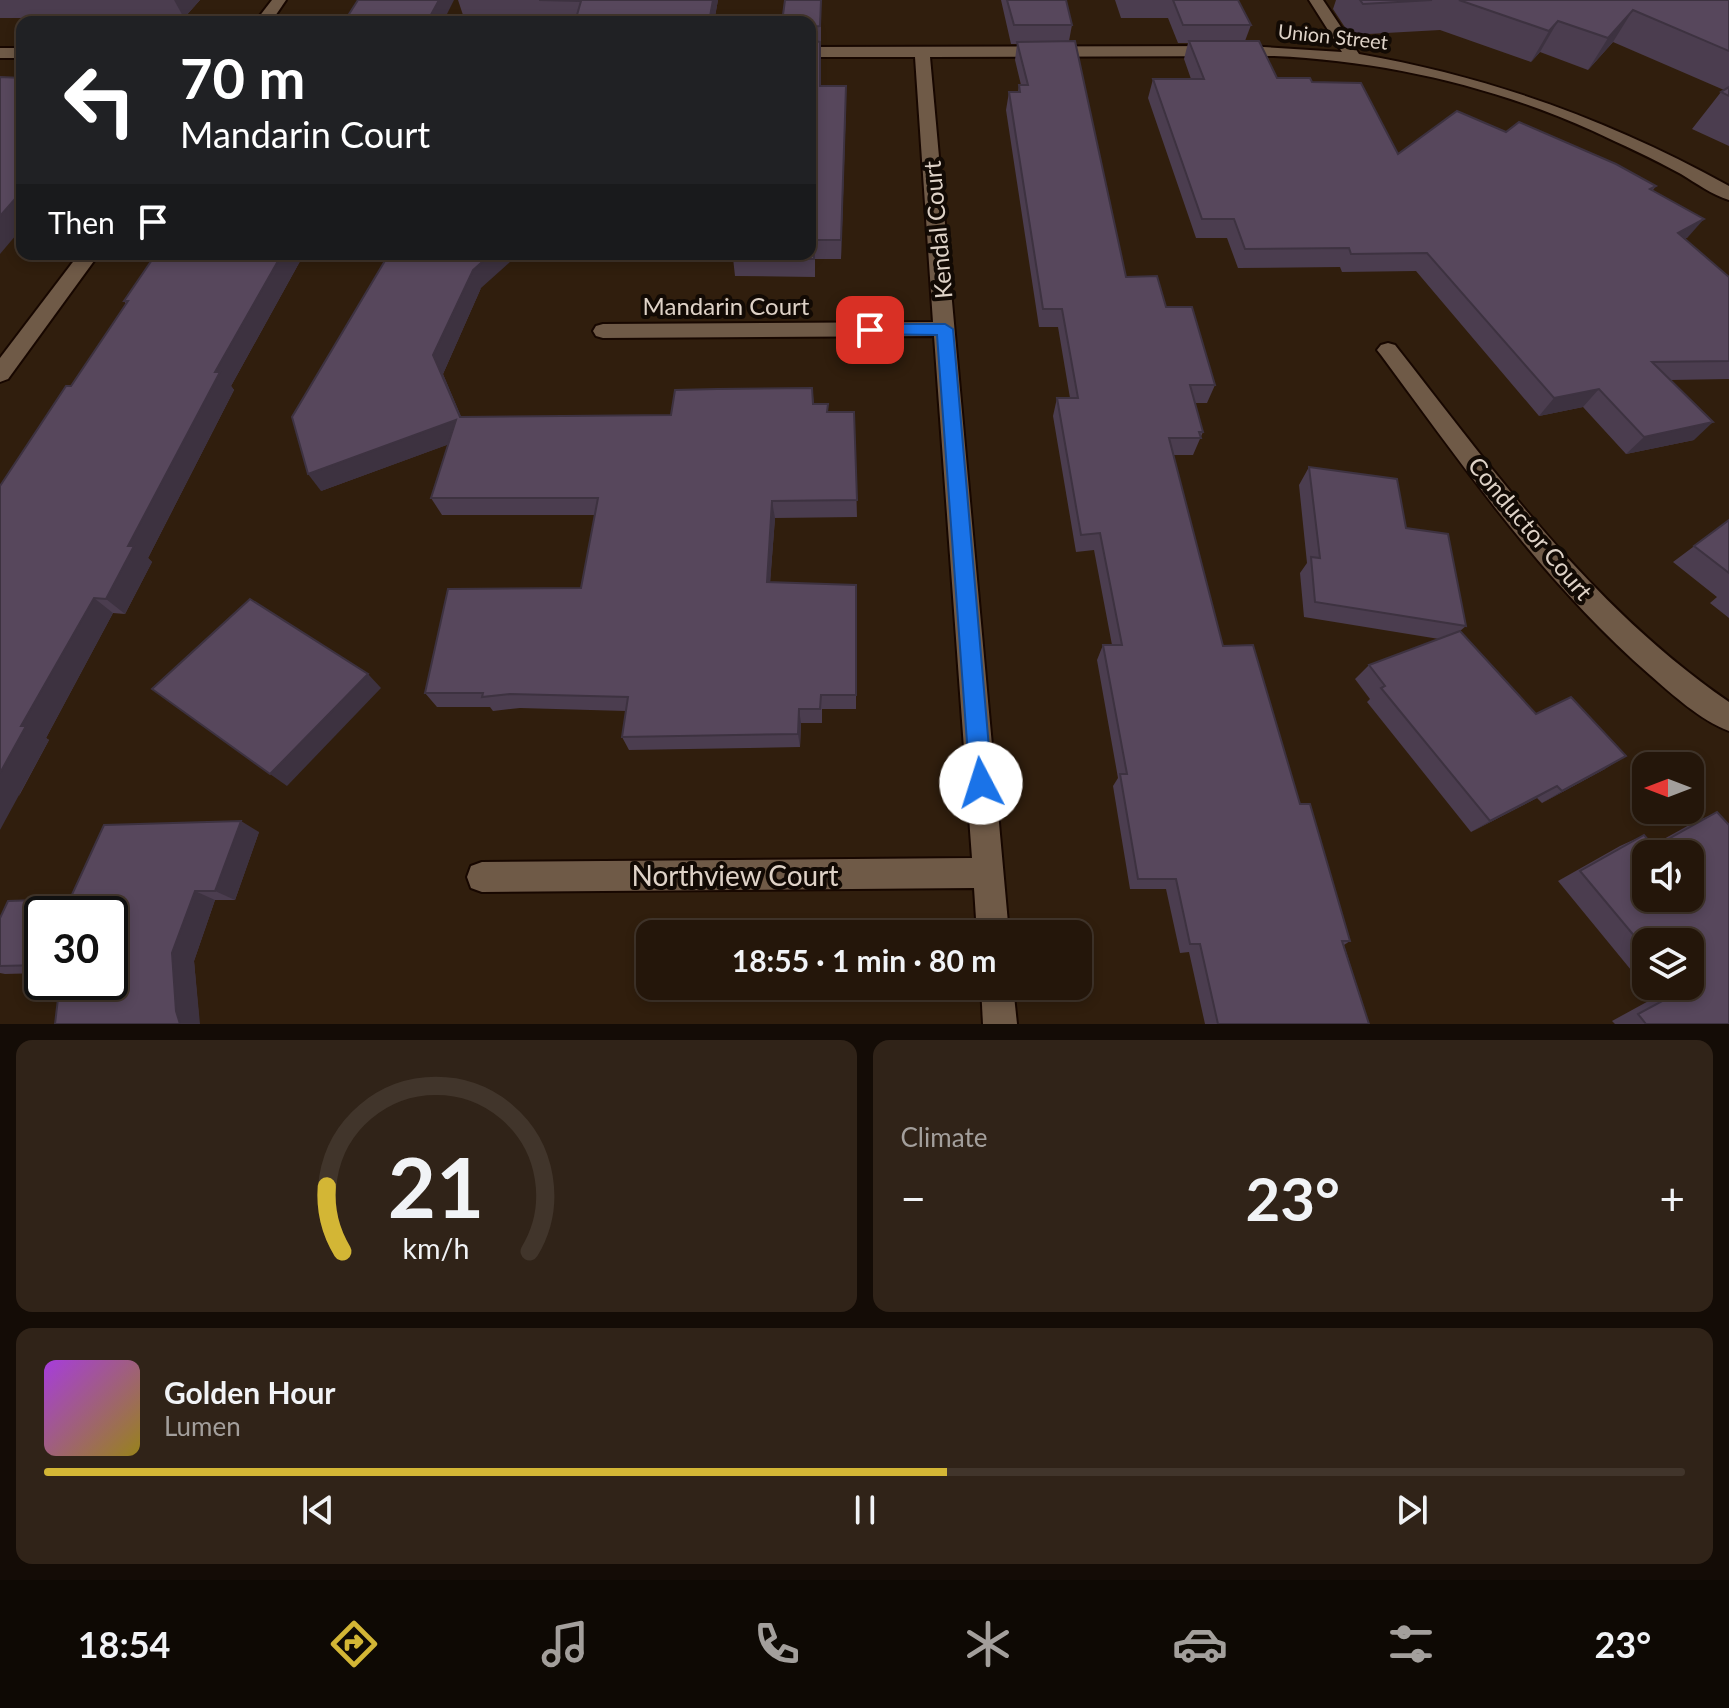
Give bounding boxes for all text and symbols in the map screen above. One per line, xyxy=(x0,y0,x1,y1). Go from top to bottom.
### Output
street label: Union Street xyxy=(1277,18,1389,54)
text: 70 m xyxy=(180,44,305,111)
icon: left xyxy=(48,48,152,152)
text: Mandarin Court xyxy=(180,112,430,156)
street label: Kendal Court xyxy=(916,159,957,300)
icon: arrive xyxy=(131,200,175,244)
text: Then xyxy=(48,204,115,240)
street label: Mandarin Court xyxy=(643,291,810,320)
pin xyxy=(836,296,904,364)
icon: arrive xyxy=(848,308,892,352)
street label: Conductor Court xyxy=(1463,451,1599,606)
position arrow xyxy=(939,741,1023,825)
north arrow xyxy=(1632,752,1704,824)
map controls xyxy=(1632,752,1704,1000)
button: sound xyxy=(1632,840,1704,912)
street label: Northview Court xyxy=(632,858,838,892)
speed limit sign: 30 xyxy=(24,896,128,1000)
button: layers xyxy=(1632,928,1704,1000)
text: 18:55 · 1 min · 80 m xyxy=(732,942,996,978)
text: Climate xyxy=(901,1121,987,1153)
text: 21 xyxy=(388,1136,485,1236)
text: 23° xyxy=(1245,1162,1340,1234)
text: − xyxy=(901,1172,926,1224)
text: + xyxy=(1659,1172,1685,1224)
text: km/h xyxy=(403,1231,470,1265)
text: Golden Hour xyxy=(164,1374,336,1410)
text: Lumen xyxy=(164,1410,241,1442)
icon: previous xyxy=(296,1488,340,1532)
icon: pause xyxy=(843,1488,887,1532)
icon: next xyxy=(1390,1488,1434,1532)
icon: directions xyxy=(326,1616,382,1672)
icon: music xyxy=(537,1616,593,1672)
icon: phone xyxy=(749,1616,805,1672)
icon: climate xyxy=(960,1616,1016,1672)
icon: car xyxy=(1172,1616,1228,1672)
icon: filters xyxy=(1383,1616,1439,1672)
text: 18:54 xyxy=(78,1622,171,1666)
text: 23° xyxy=(1594,1622,1651,1666)

